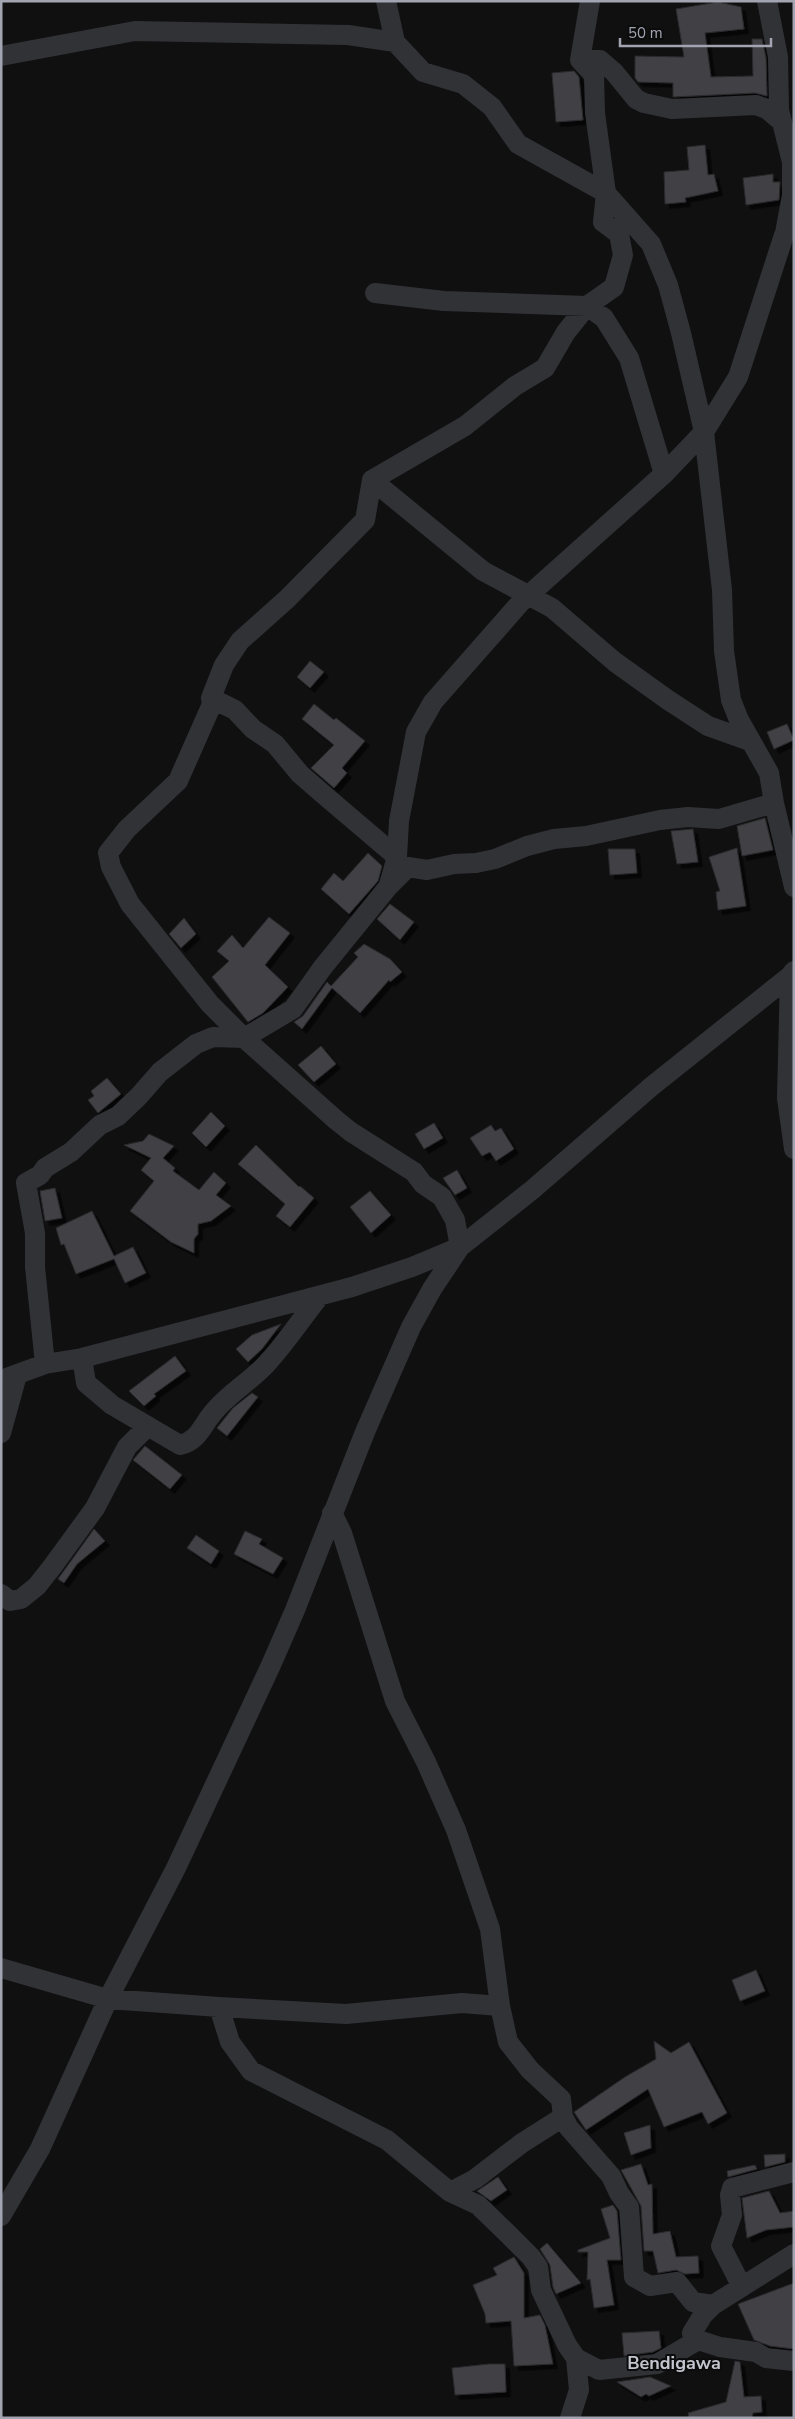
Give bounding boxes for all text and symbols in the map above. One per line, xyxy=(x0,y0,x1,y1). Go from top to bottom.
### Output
scale bar xyxy=(620,15,771,47)
text: 50 m xyxy=(628,23,663,43)
district label: Bendigawa xyxy=(627,2351,721,2375)

